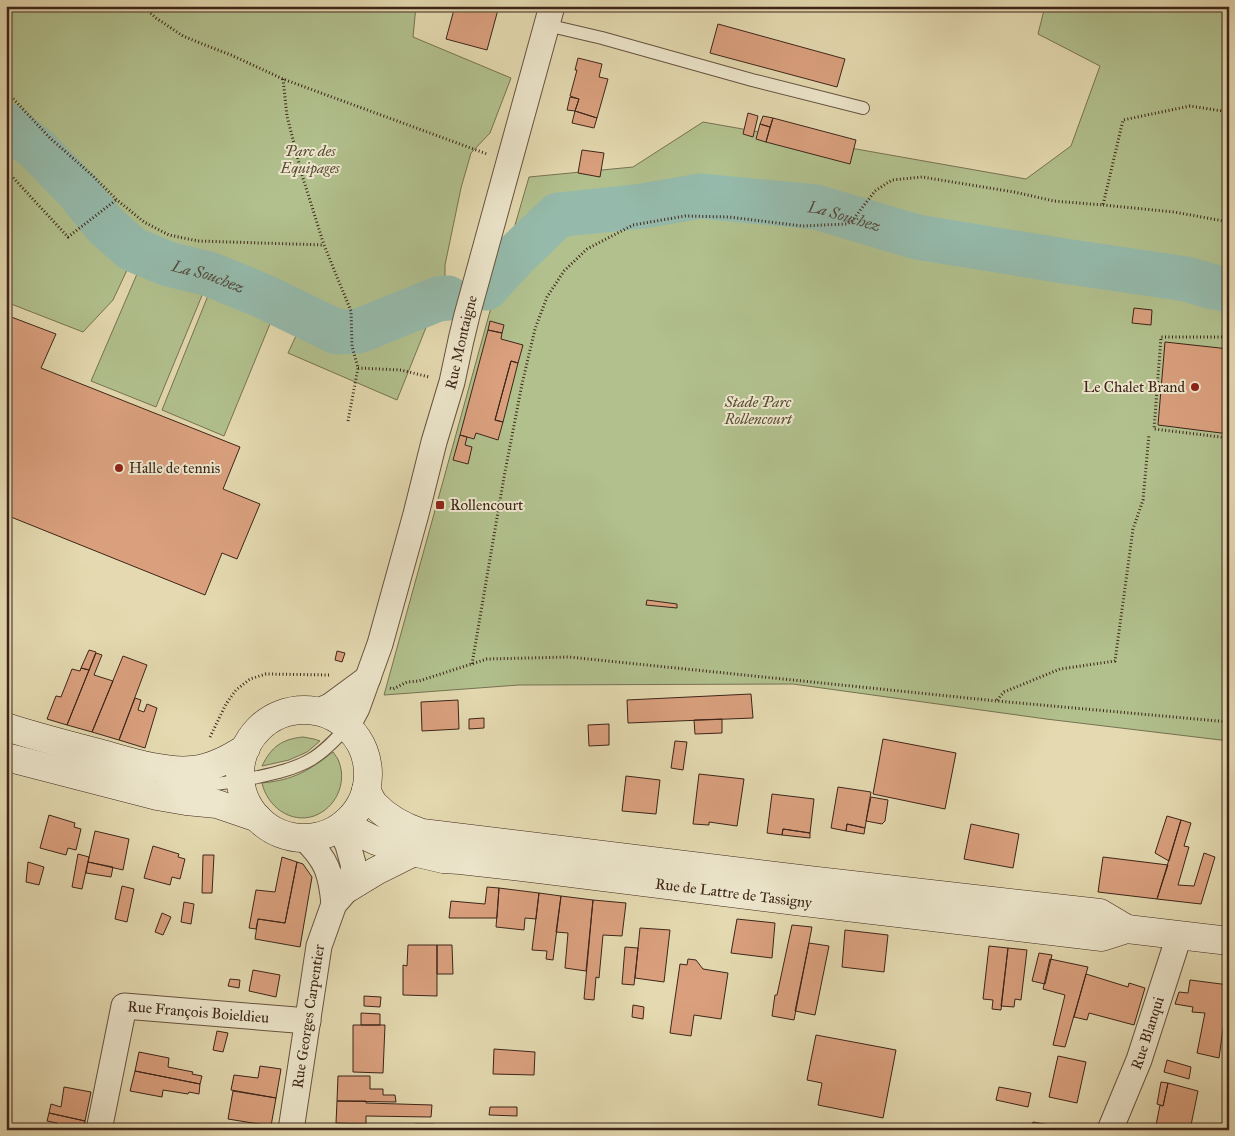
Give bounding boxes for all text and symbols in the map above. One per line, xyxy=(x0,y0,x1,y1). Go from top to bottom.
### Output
park label: Parc des Equipages xyxy=(279,142,340,178)
water label: La Souchez xyxy=(806,197,883,236)
water label: La Souchez xyxy=(169,256,247,297)
street label: Rue Montaigne xyxy=(441,293,481,392)
place label: Le Chalet Brand xyxy=(1083,378,1185,396)
marker: Le Chalet Brand xyxy=(1189,381,1201,393)
park label: Stade Parc Rollencourt xyxy=(723,393,793,428)
place label: Halle de tennis xyxy=(129,459,220,477)
marker: Halle de tennis xyxy=(113,462,125,474)
place label: Rollencourt xyxy=(450,496,524,514)
marker: Rollencourt xyxy=(434,499,446,511)
street label: Rue de Lattre de Tassigny xyxy=(654,875,814,912)
street label: Rue Georges Carpentier xyxy=(288,943,328,1090)
street label: Rue Blanqui xyxy=(1127,994,1168,1072)
street label: Rue François Boieldieu xyxy=(127,997,270,1027)

